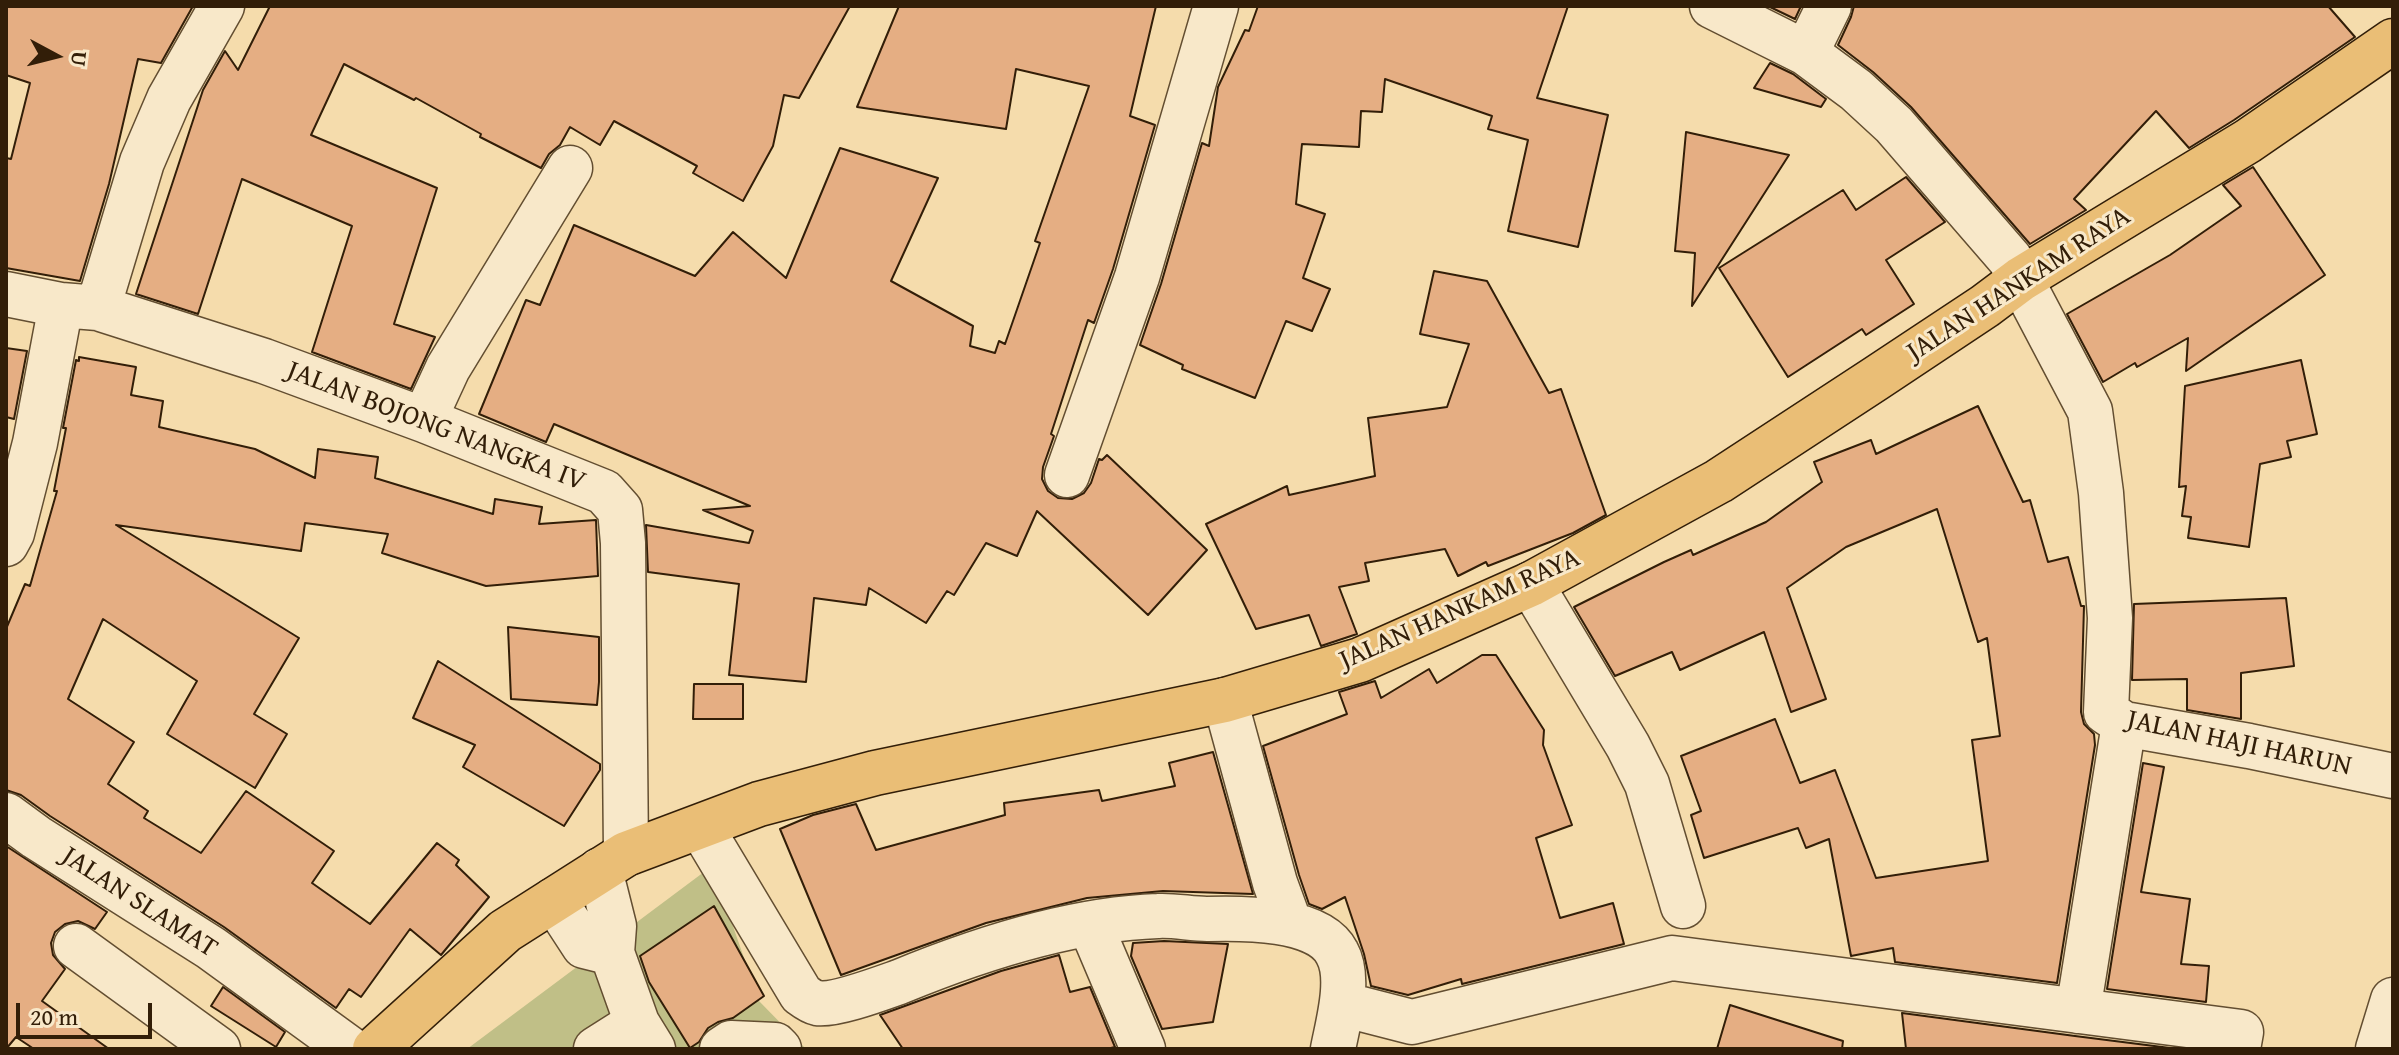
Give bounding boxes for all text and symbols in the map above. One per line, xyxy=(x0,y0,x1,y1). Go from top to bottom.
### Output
north arrow xyxy=(16,16,96,96)
text: U xyxy=(63,50,97,68)
street label: JALAN HANKAM RAYA xyxy=(1901,200,2137,370)
street label: JALAN BOJONG NANGKA IV xyxy=(282,354,590,500)
street label: JALAN HANKAM RAYA xyxy=(1335,542,1585,678)
street label: JALAN HAJI HARUN xyxy=(2124,704,2354,784)
street label: JALAN SLAMAT xyxy=(55,840,223,966)
scale bar xyxy=(20,987,156,1037)
text: 20 m xyxy=(30,999,78,1034)

